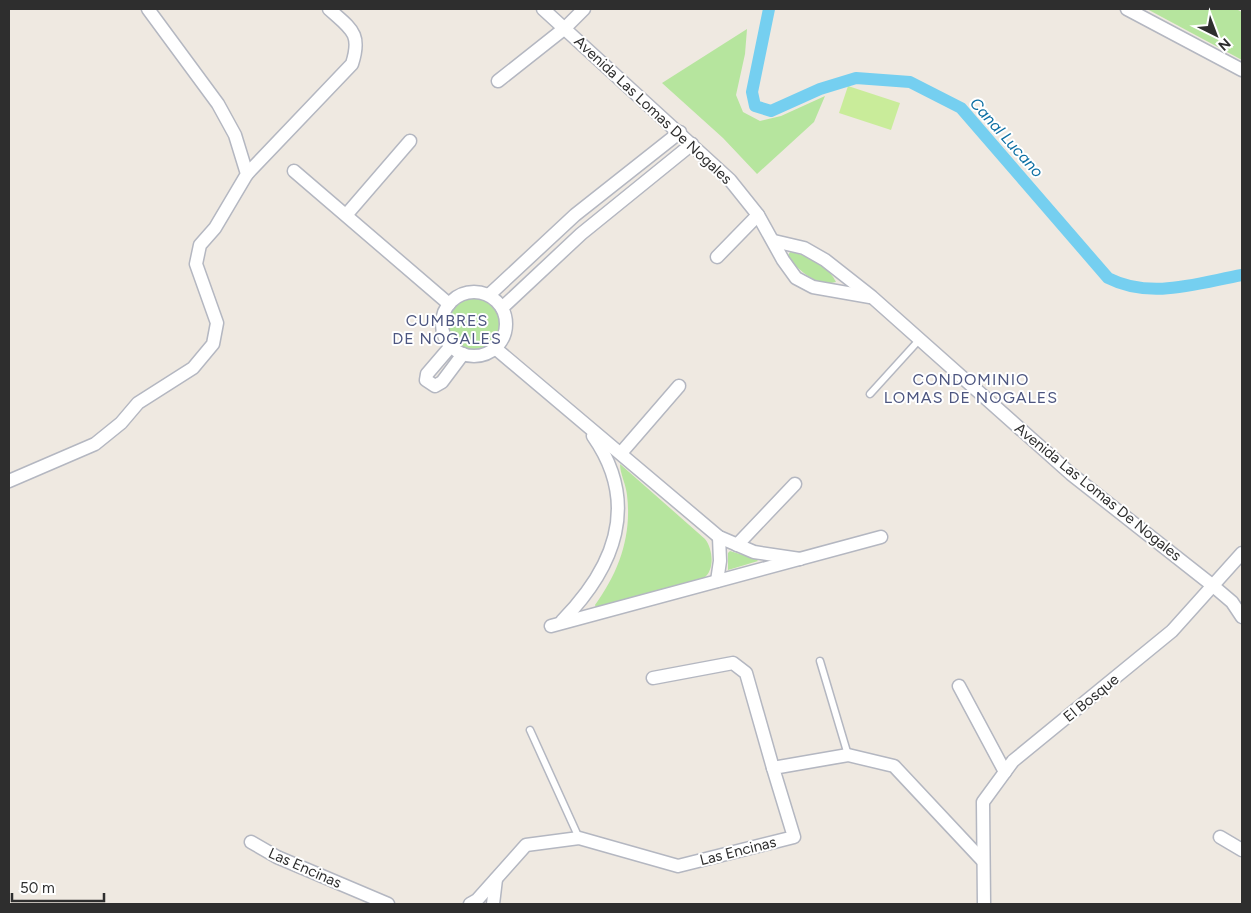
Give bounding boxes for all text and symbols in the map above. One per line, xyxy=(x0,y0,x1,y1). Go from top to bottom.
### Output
north arrow xyxy=(1191,10,1241,60)
street label: Avenida Las Lomas De Nogales xyxy=(570,32,736,188)
text: N xyxy=(1215,34,1234,54)
water label: Canal Lucano xyxy=(966,94,1047,181)
district label: CUMBRES DE NOGALES xyxy=(392,311,502,348)
district label: CONDOMINIO LOMAS DE NOGALES xyxy=(884,370,1058,407)
street label: Avenida Las Lomas De Nogales xyxy=(1011,419,1185,565)
street label: El Bosque xyxy=(1060,670,1122,726)
street label: Las Encinas xyxy=(698,833,778,869)
street label: Las Encinas xyxy=(266,844,344,892)
scale bar xyxy=(12,870,105,902)
text: 50 m xyxy=(20,879,55,897)

